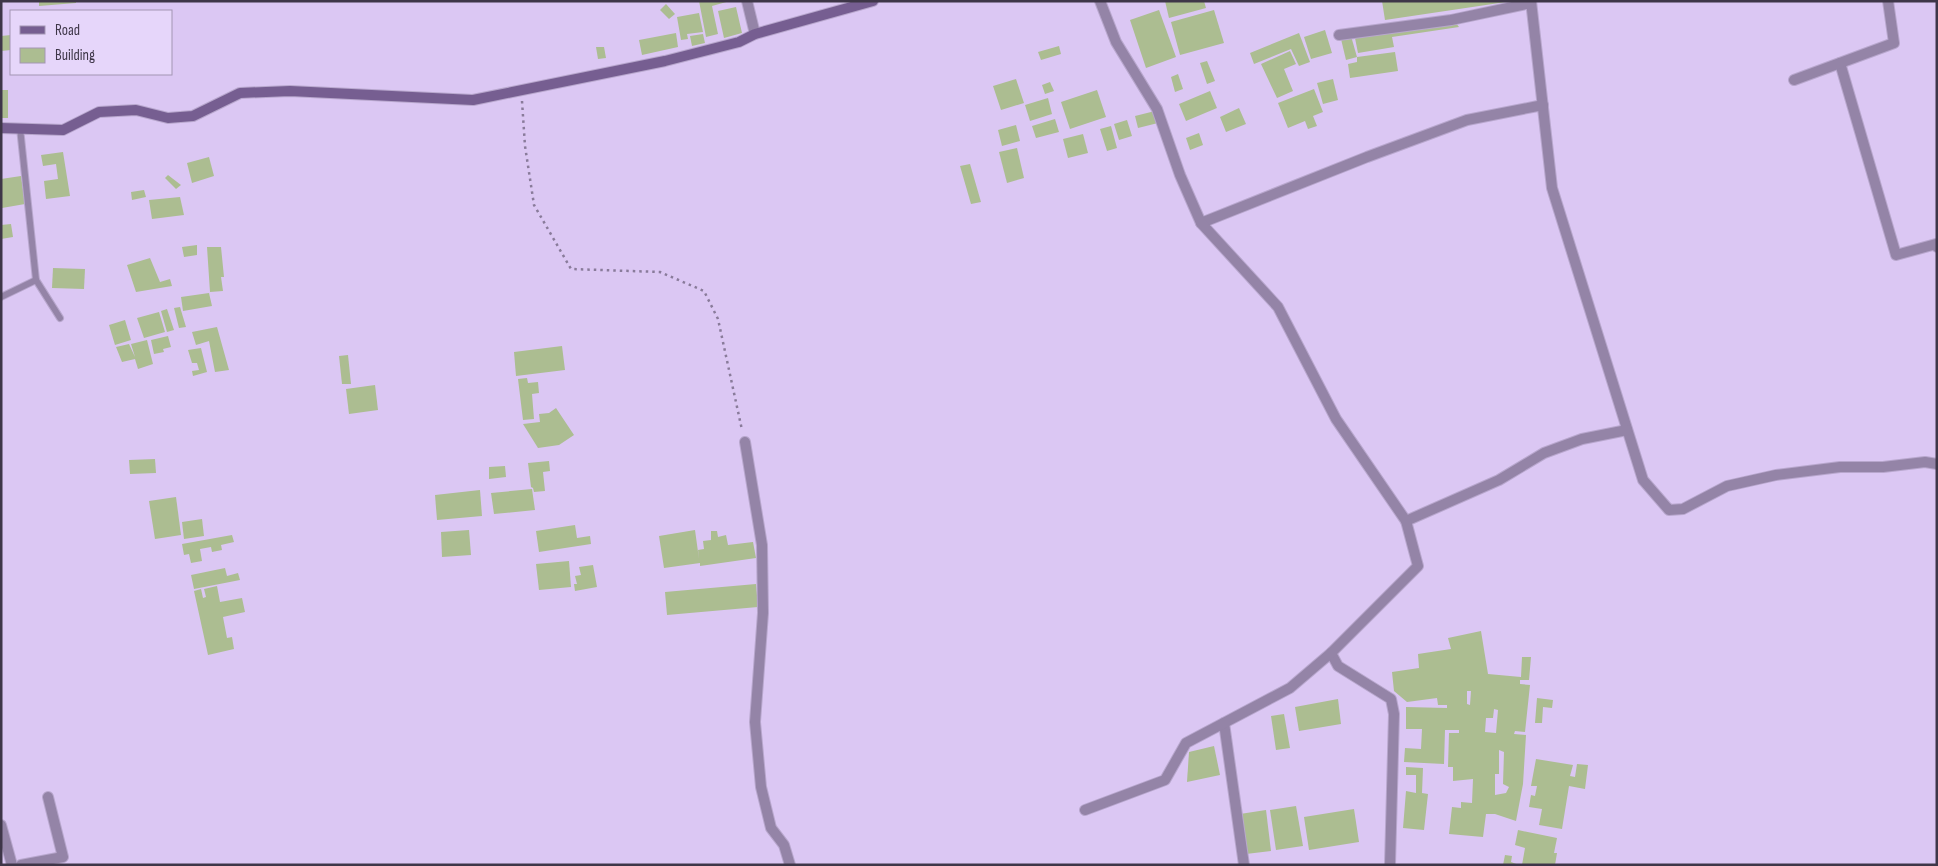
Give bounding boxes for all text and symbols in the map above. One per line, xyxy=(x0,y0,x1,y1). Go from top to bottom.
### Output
legend xyxy=(10,10,172,75)
text: Road xyxy=(55,21,80,40)
text: Building xyxy=(55,46,95,65)

